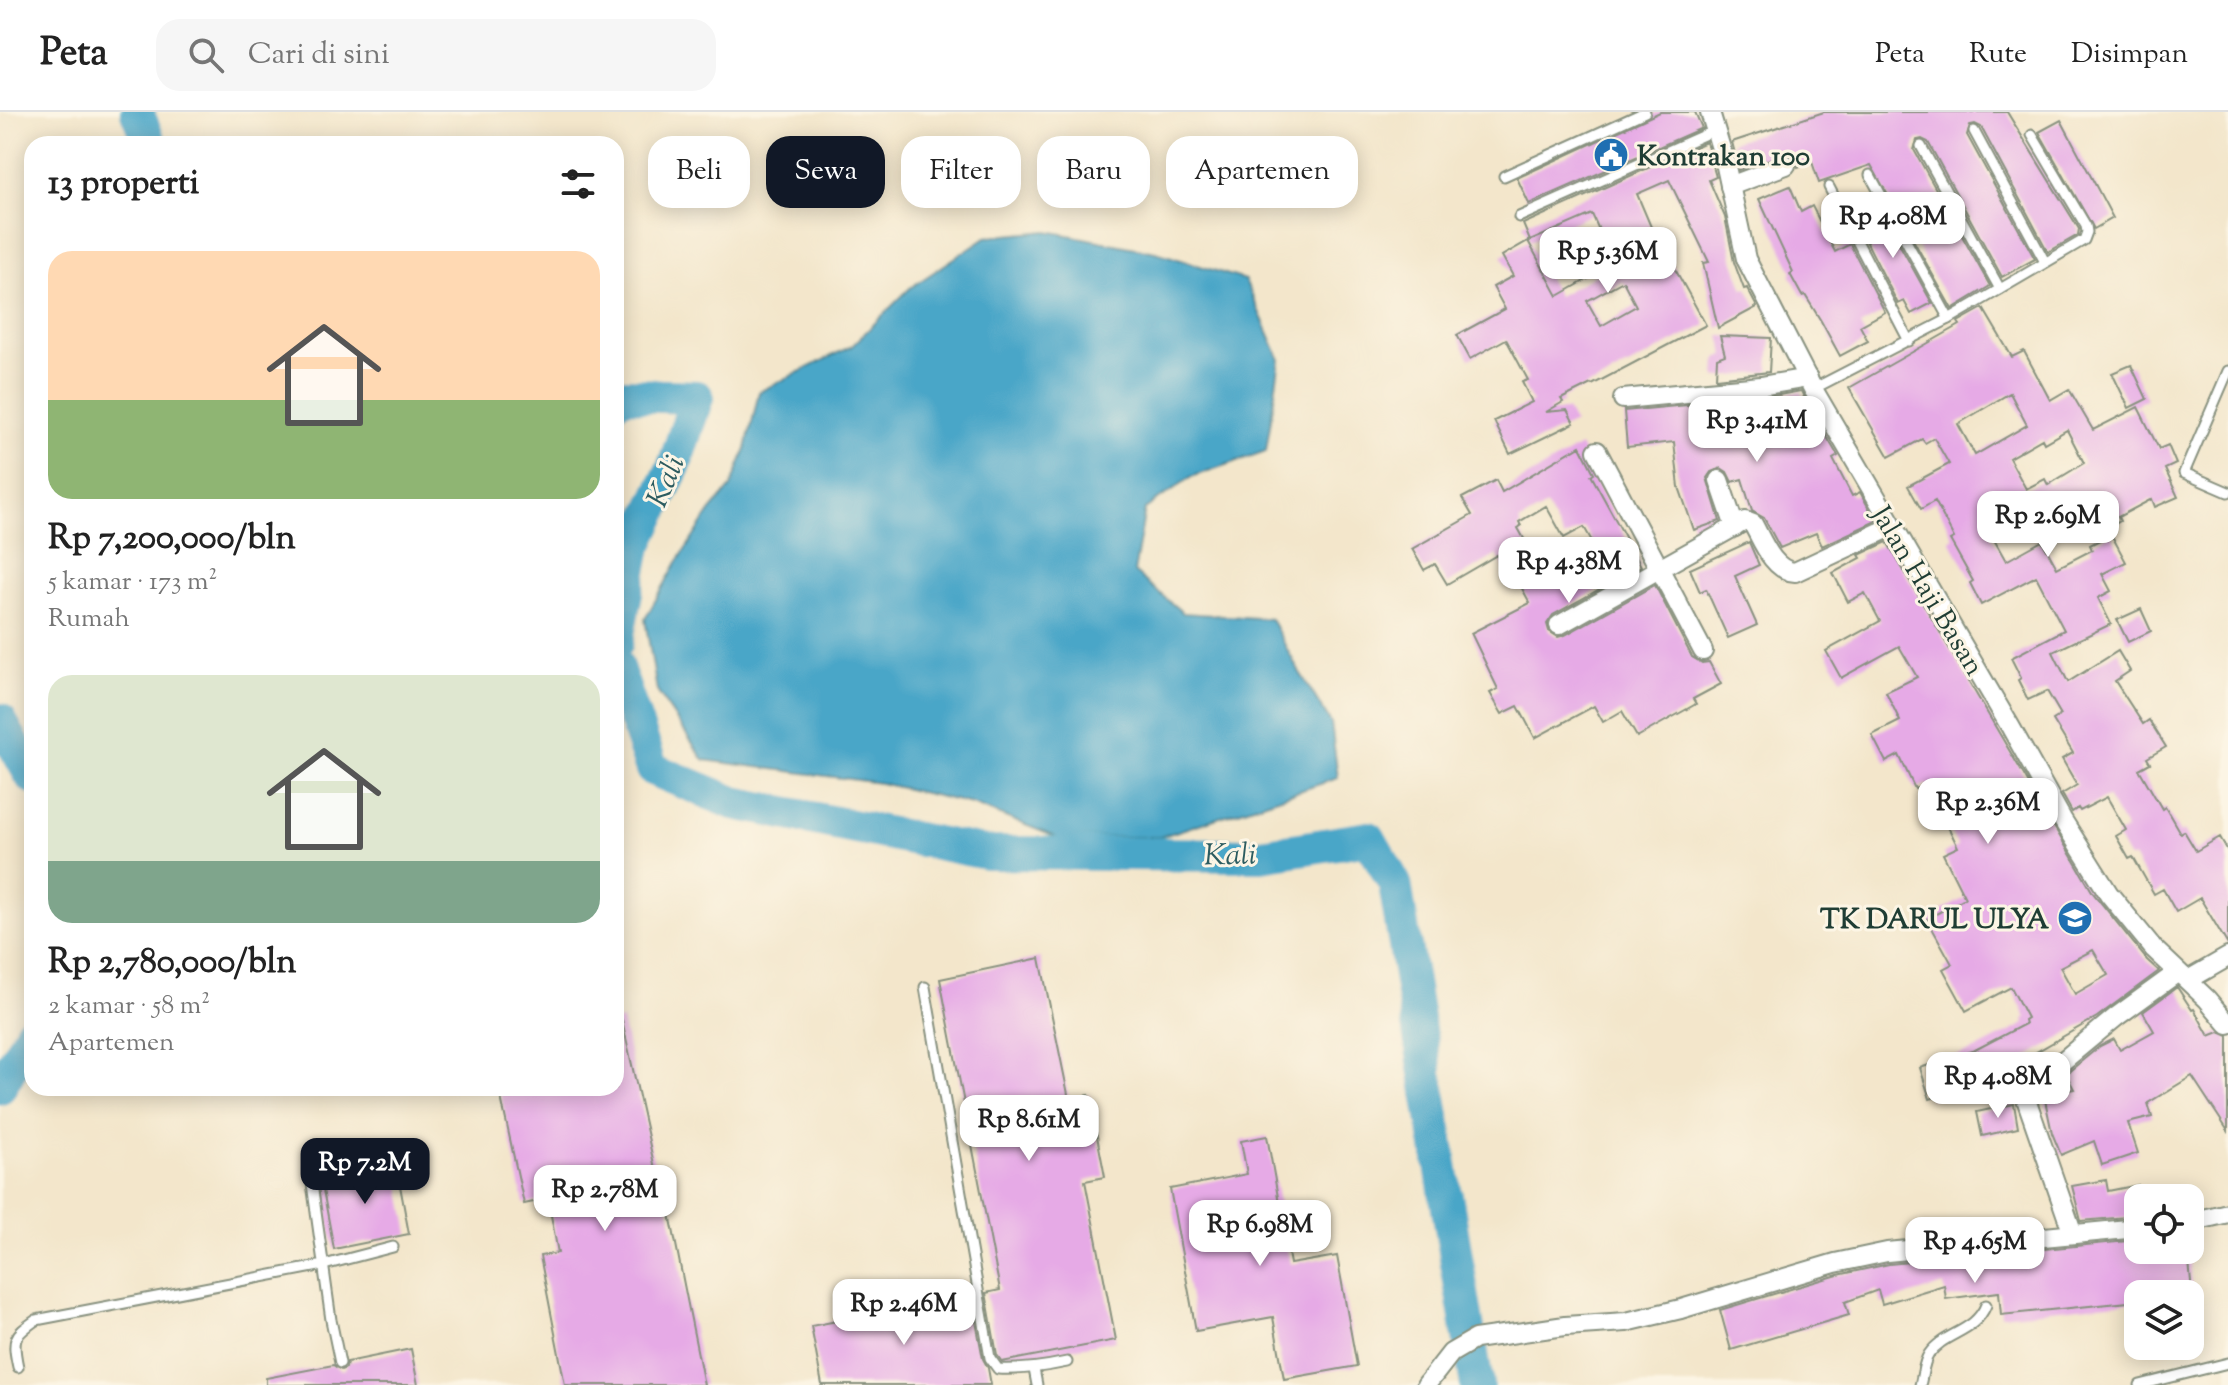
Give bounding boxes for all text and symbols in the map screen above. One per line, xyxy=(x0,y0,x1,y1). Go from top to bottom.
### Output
search box xyxy=(156,19,716,91)
text: Peta xyxy=(40,28,108,82)
icon: search xyxy=(184,33,228,77)
text: Cari di sini xyxy=(248,34,390,77)
text: Peta xyxy=(1875,35,1925,75)
text: Rute xyxy=(1969,35,2027,75)
text: Disimpan xyxy=(2071,35,2188,75)
chip: Beli xyxy=(648,136,750,208)
chip: Sewa xyxy=(766,136,885,208)
chip: Filter xyxy=(901,136,1021,208)
chip: Baru xyxy=(1037,136,1150,208)
chip: Apartemen xyxy=(1166,136,1358,208)
public building icon: Kontrakan 100 xyxy=(1592,136,1630,174)
place label: Kontrakan 100 xyxy=(1637,138,1810,178)
text: 13 properti xyxy=(48,160,199,209)
icon: filters xyxy=(556,162,600,206)
pin: Rp 4.08M xyxy=(1810,192,1976,260)
text: Rp 4.08M xyxy=(1839,199,1947,236)
pin: Rp 5.36M xyxy=(1525,227,1691,295)
text: Rp 5.36M xyxy=(1558,234,1658,271)
icon: home xyxy=(252,303,396,447)
pin: Rp 3.41M xyxy=(1674,396,1840,464)
text: Rp 3.41M xyxy=(1706,403,1808,440)
water label: Kali xyxy=(637,450,697,514)
pin: Rp 2.69M xyxy=(1965,491,2131,559)
street label: Jalan Haji Basan xyxy=(1859,497,1993,684)
text: Rp 2.69M xyxy=(1995,498,2101,535)
text: Rp 7,200,000/bln xyxy=(48,515,296,564)
pin: Rp 4.38M xyxy=(1486,537,1652,605)
text: Rp 4.38M xyxy=(1516,544,1622,581)
text: 5 kamar · 173 m² xyxy=(48,564,217,601)
text: Rumah xyxy=(48,601,130,638)
icon: home xyxy=(252,727,396,871)
pin: Rp 2.36M xyxy=(1905,778,2071,846)
text: Rp 2.36M xyxy=(1936,785,2040,822)
water label: Kali xyxy=(1204,835,1257,878)
school or university icon: TK DARUL ULYA xyxy=(2056,899,2094,937)
place label: TK DARUL ULYA xyxy=(1820,901,2049,941)
text: Rp 2,780,000/bln xyxy=(48,939,296,988)
text: 2 kamar · 58 m² xyxy=(48,988,210,1025)
text: Apartemen xyxy=(48,1025,174,1062)
pin: Rp 4.08M xyxy=(1915,1052,2081,1120)
text: Rp 4.08M xyxy=(1944,1059,2052,1096)
pin: Rp 8.61M xyxy=(946,1095,1112,1163)
text: Rp 8.61M xyxy=(978,1102,1080,1139)
pin: Rp 7.2M xyxy=(291,1138,439,1206)
text: Rp 7.2M xyxy=(319,1145,411,1182)
pin: Rp 2.78M xyxy=(522,1165,688,1233)
text: Rp 2.78M xyxy=(552,1172,658,1209)
map controls xyxy=(2124,1184,2204,1360)
button: locate xyxy=(2124,1184,2204,1264)
pin: Rp 6.98M xyxy=(1177,1200,1343,1268)
text: Rp 6.98M xyxy=(1207,1207,1313,1244)
pin: Rp 4.65M xyxy=(1892,1217,2058,1285)
text: Rp 4.65M xyxy=(1923,1224,2027,1261)
pin: Rp 2.46M xyxy=(821,1279,987,1347)
button: layers xyxy=(2124,1280,2204,1360)
text: Rp 2.46M xyxy=(851,1286,957,1323)

